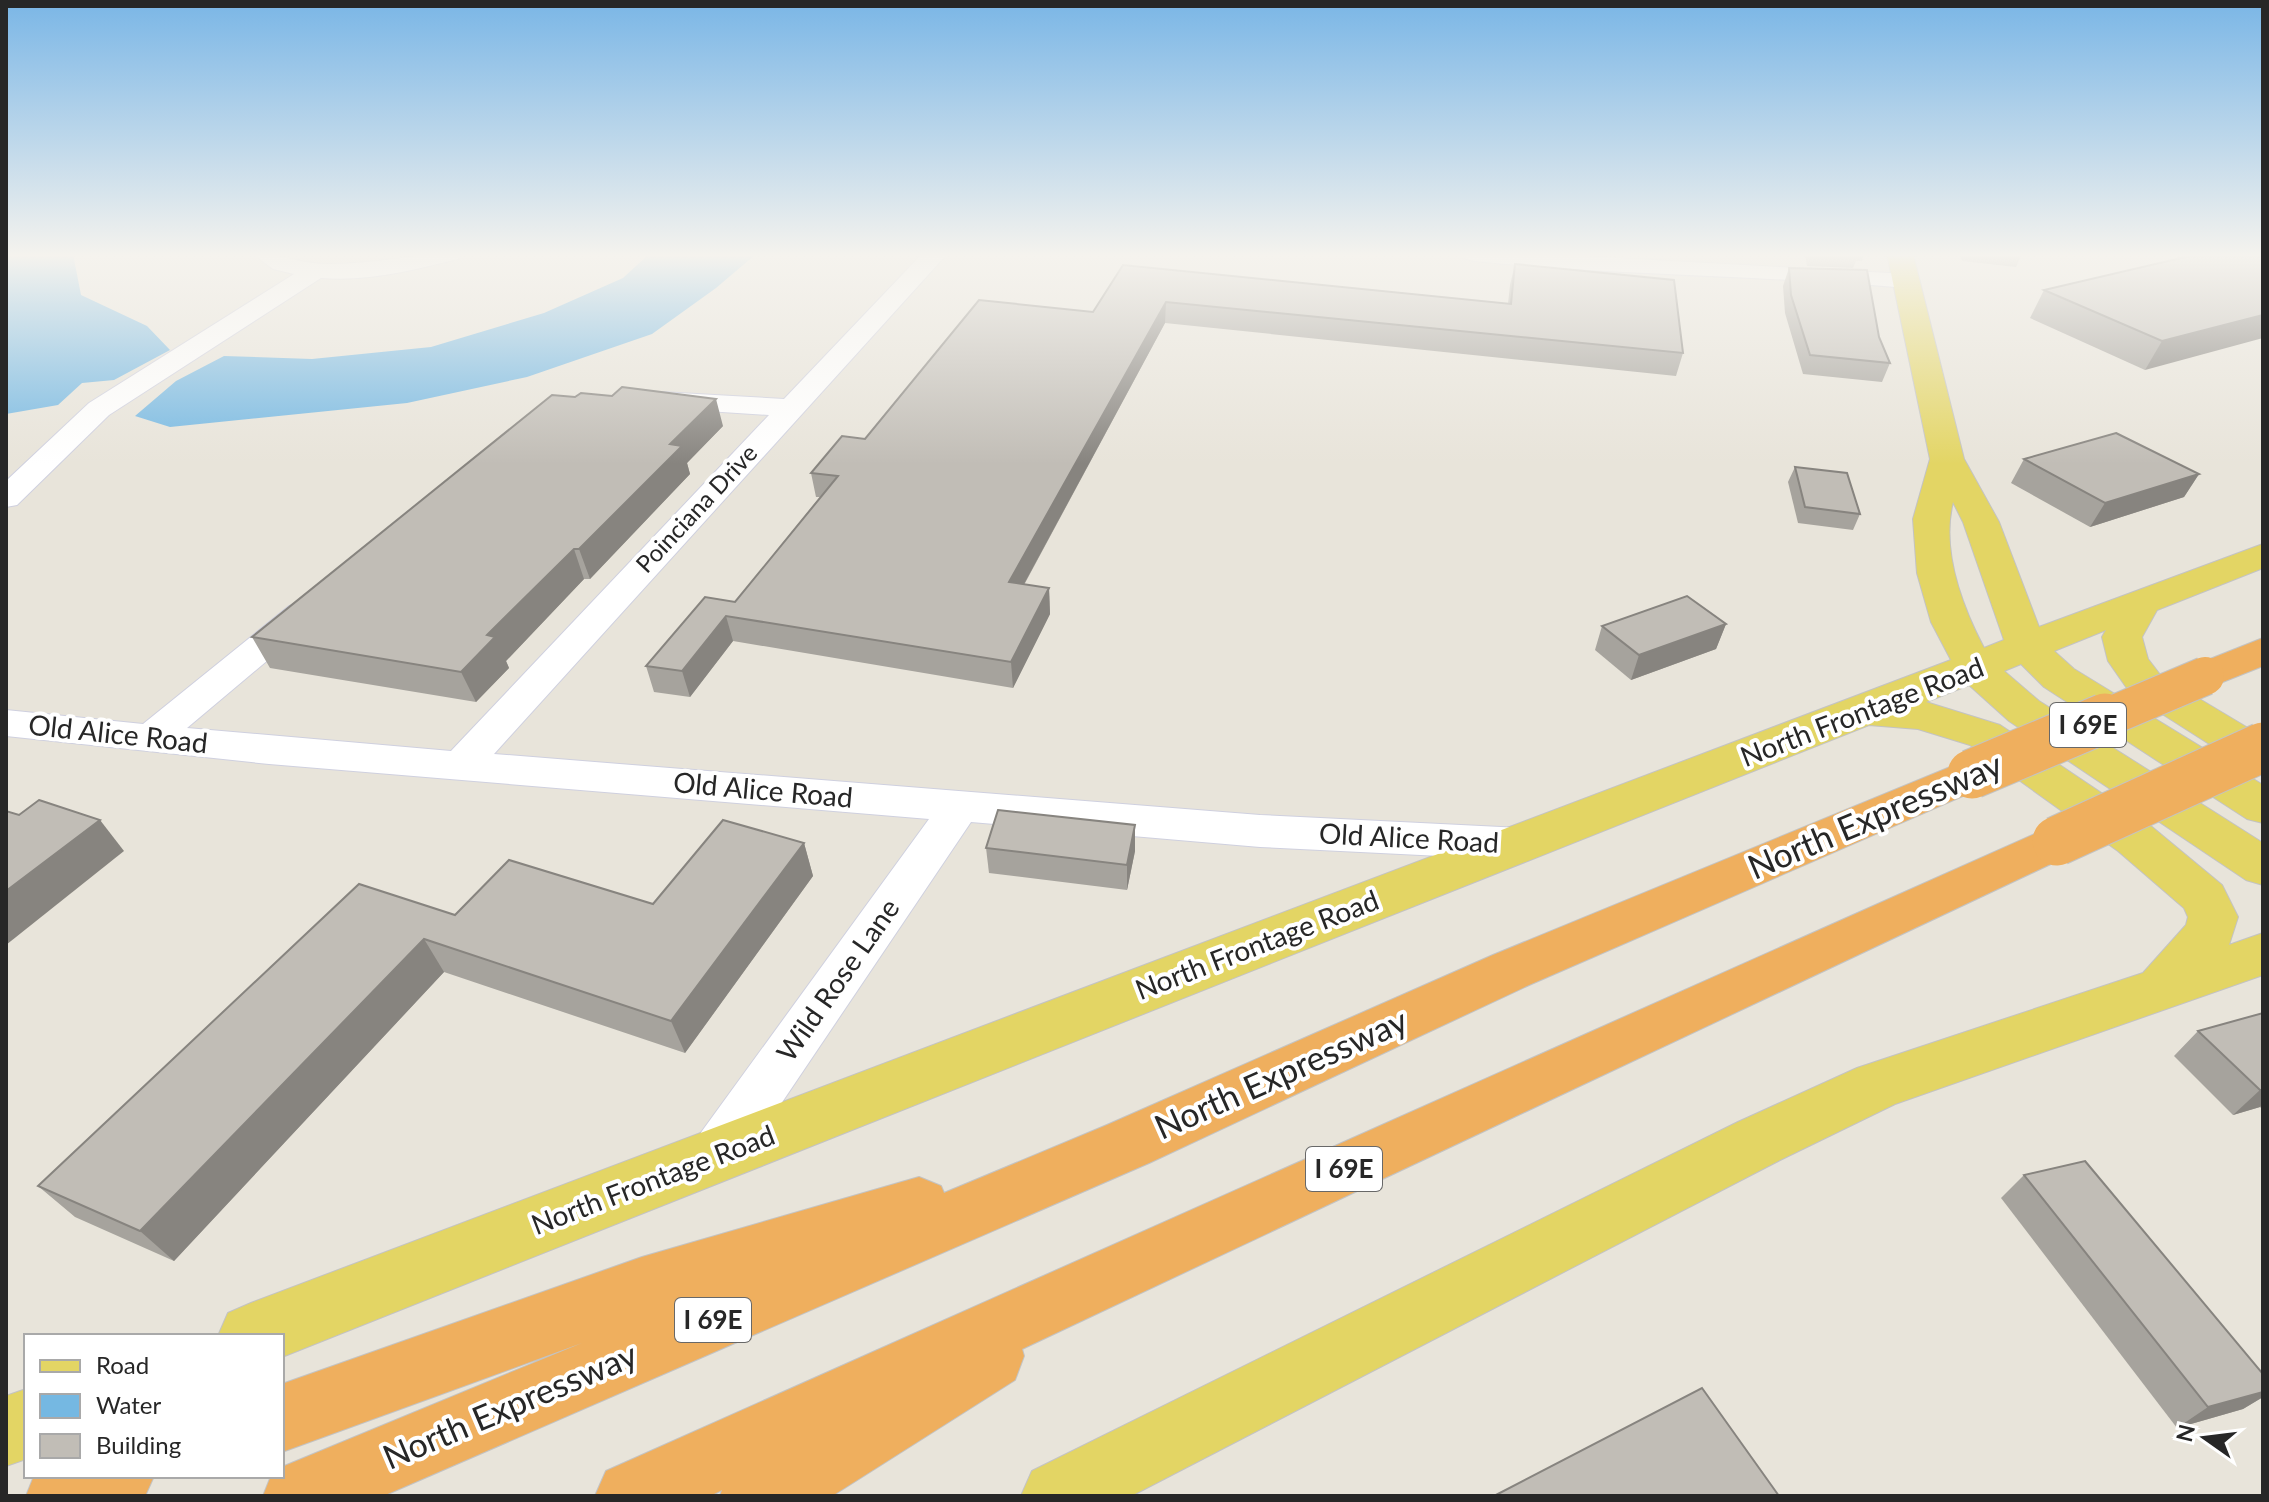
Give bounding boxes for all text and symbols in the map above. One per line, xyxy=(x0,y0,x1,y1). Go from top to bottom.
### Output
street label: Poinciana Drive xyxy=(629,438,763,578)
street label: North Frontage Road xyxy=(1735,649,1988,773)
road number: I 69E xyxy=(2050,703,2126,747)
street label: Old Alice Road xyxy=(27,707,209,759)
street label: North Expressway xyxy=(1741,742,2008,887)
street label: Old Alice Road xyxy=(672,764,854,814)
street label: Old Alice Road xyxy=(1318,815,1500,859)
street label: North Frontage Road xyxy=(1130,882,1383,1006)
street label: Wild Rose Lane xyxy=(769,892,906,1067)
street label: North Expressway xyxy=(1148,998,1413,1147)
street label: North Frontage Road xyxy=(526,1117,779,1241)
road number: I 69E xyxy=(1306,1147,1382,1191)
road number: I 69E xyxy=(675,1298,751,1342)
street label: North Expressway xyxy=(376,1332,643,1477)
legend xyxy=(24,1334,284,1478)
text: Road xyxy=(96,1350,149,1379)
text: Water xyxy=(96,1390,161,1419)
north arrow xyxy=(2165,1398,2245,1478)
text: N xyxy=(2170,1422,2200,1445)
text: Building xyxy=(96,1430,181,1459)

